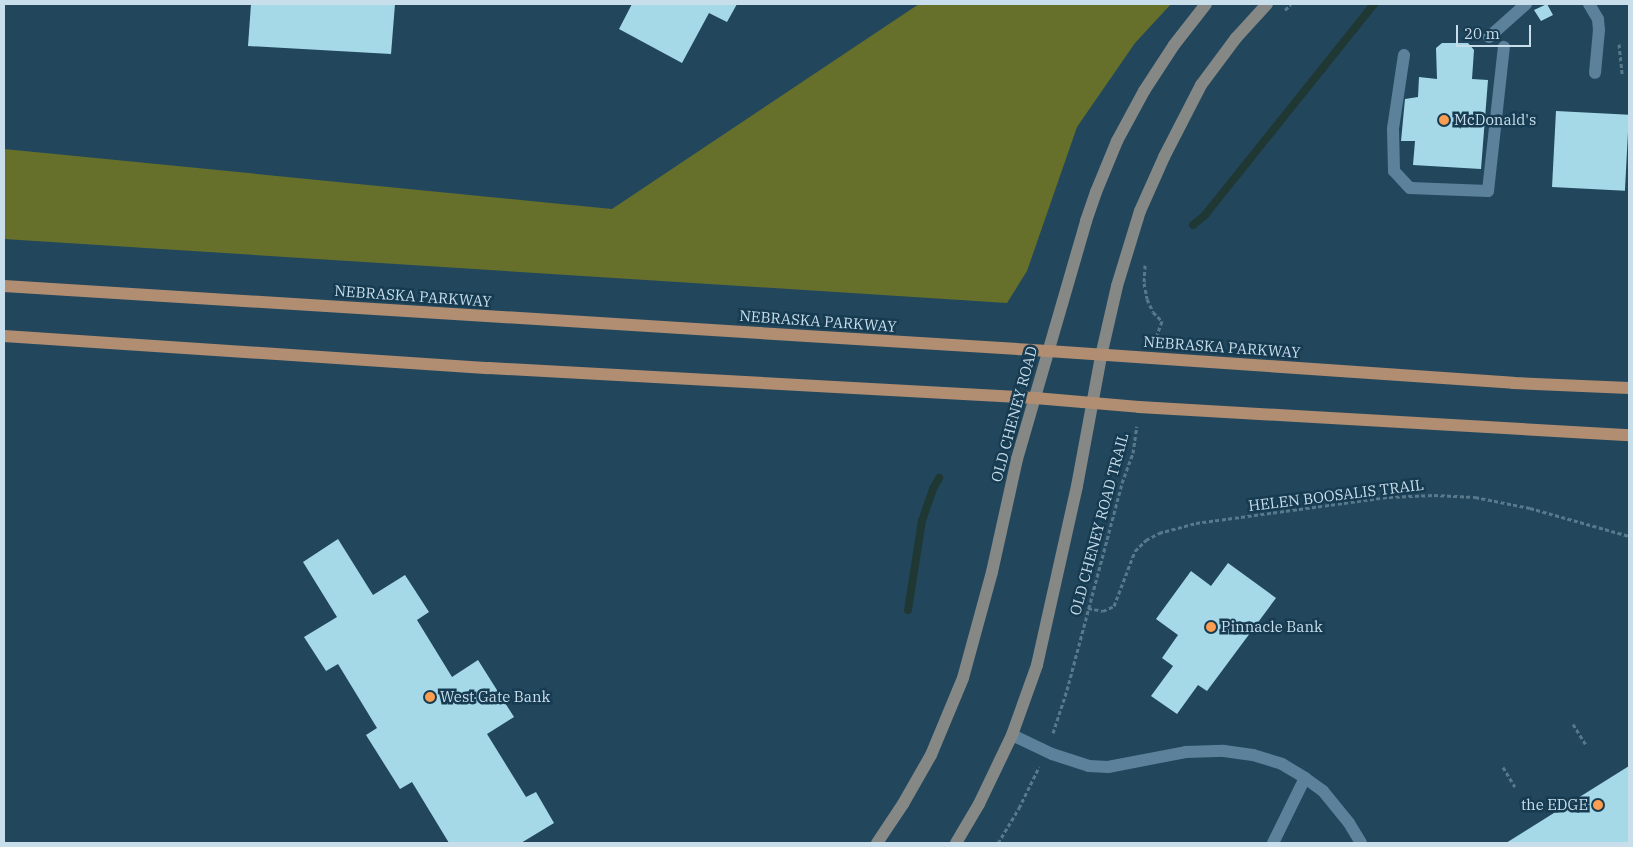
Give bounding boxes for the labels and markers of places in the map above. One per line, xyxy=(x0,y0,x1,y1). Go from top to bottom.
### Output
place label: McDonald's xyxy=(1454,111,1536,129)
marker: McDonald's xyxy=(1438,114,1450,126)
place label: Pinnacle Bank xyxy=(1221,618,1323,636)
marker: Pinnacle Bank xyxy=(1205,621,1217,633)
place label: West Gate Bank xyxy=(440,688,550,706)
marker: West Gate Bank xyxy=(424,691,436,703)
place label: the EDGE xyxy=(1521,796,1588,814)
marker: the EDGE xyxy=(1592,799,1604,811)

